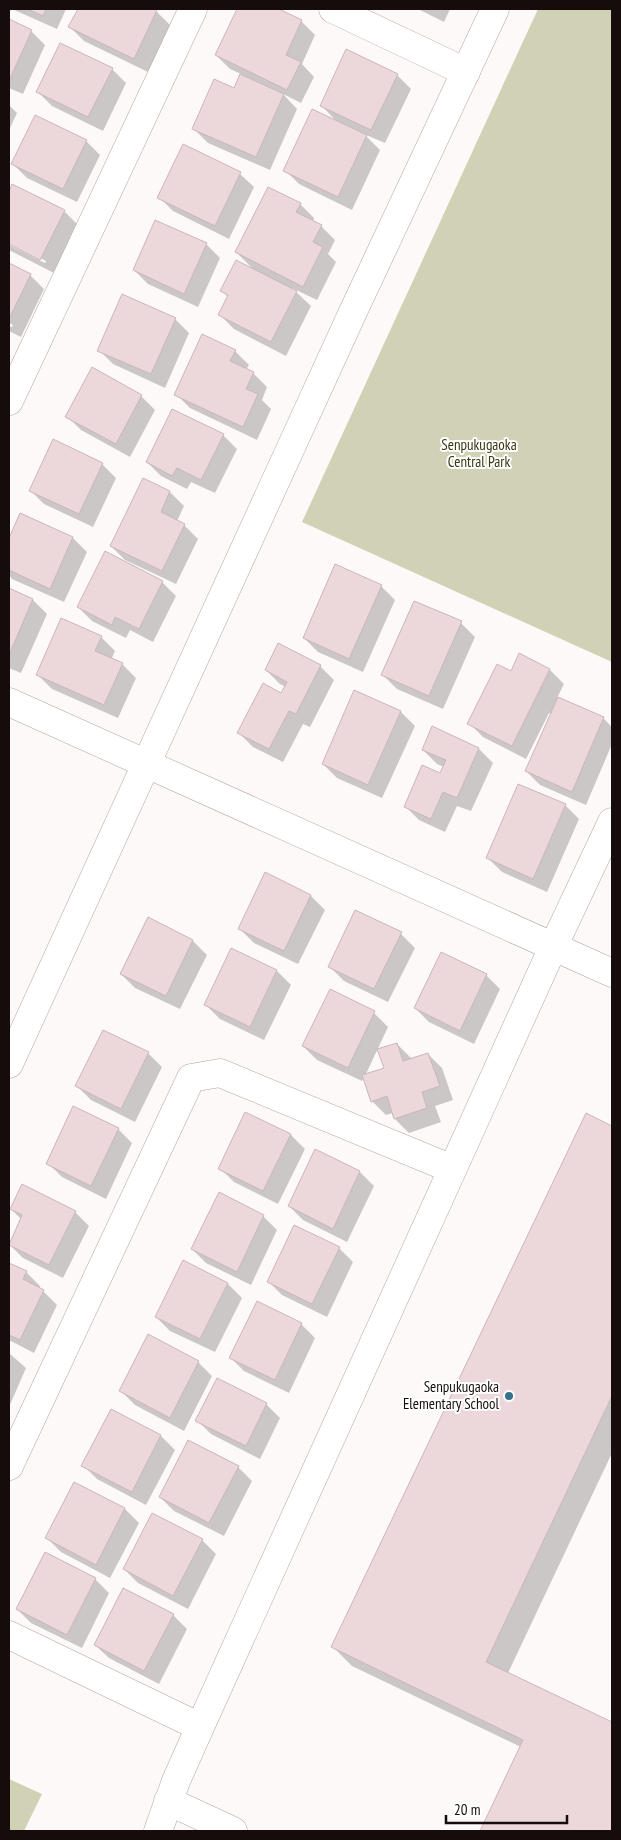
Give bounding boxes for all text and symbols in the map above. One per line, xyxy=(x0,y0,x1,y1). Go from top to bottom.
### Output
park label: Senpukugaoka Central Park xyxy=(441,435,517,471)
place label: Senpukugaoka Elementary School xyxy=(403,1377,500,1413)
marker: Senpukugaoka Elementary School xyxy=(503,1390,515,1402)
scale bar xyxy=(446,1792,567,1824)
text: 20 m xyxy=(454,1800,480,1819)

